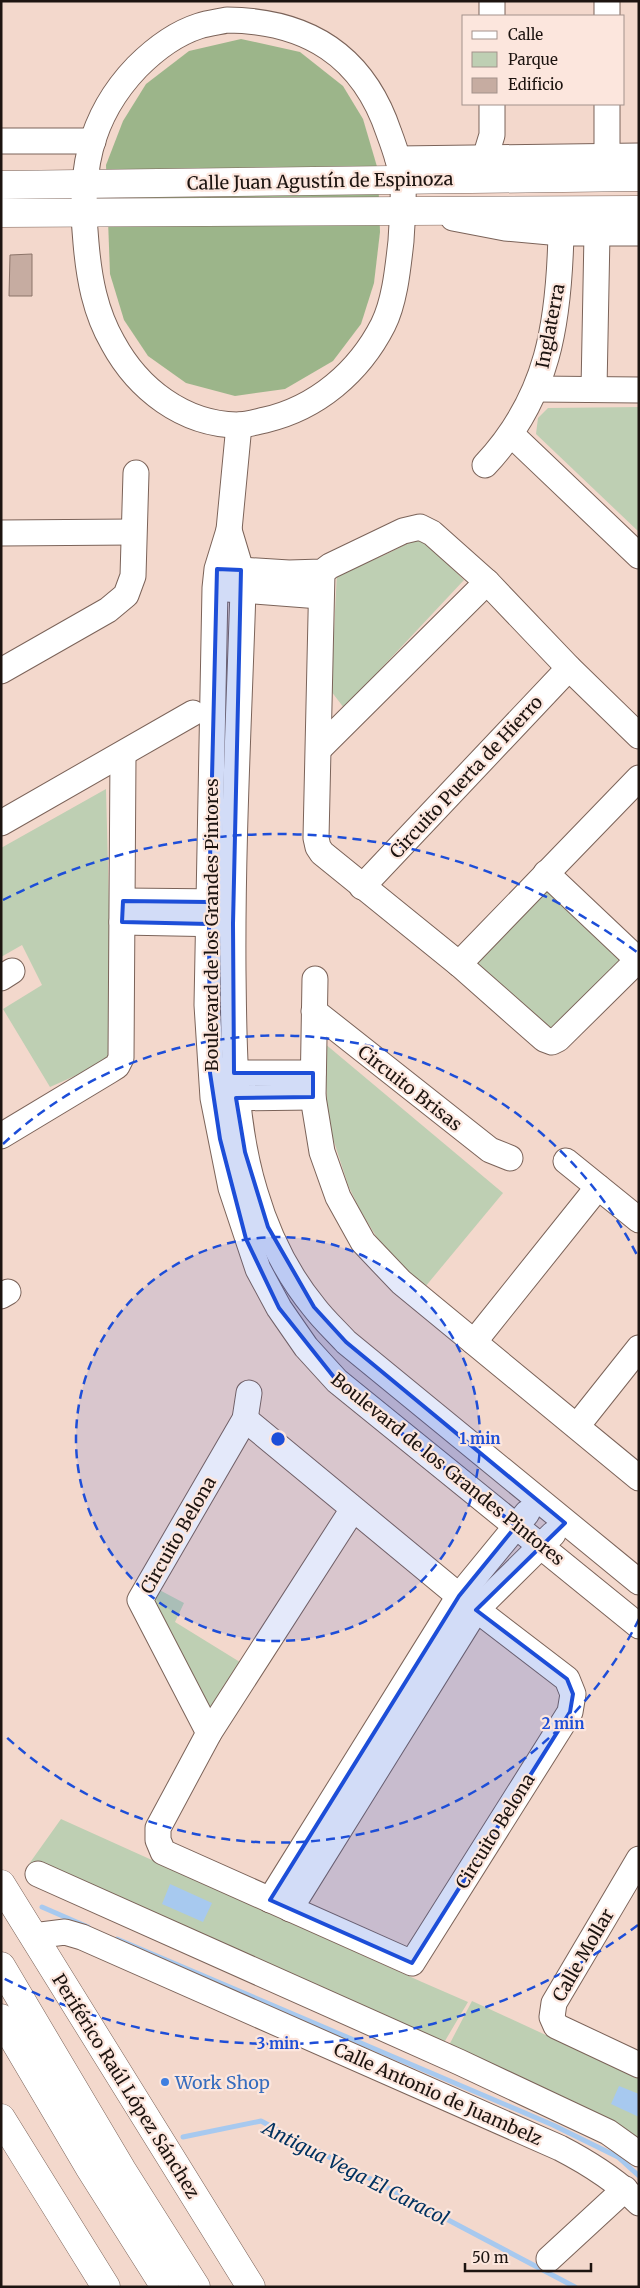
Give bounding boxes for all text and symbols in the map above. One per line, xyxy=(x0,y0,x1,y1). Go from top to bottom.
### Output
legend xyxy=(462,15,625,105)
text: Calle xyxy=(508,25,543,44)
text: Parque xyxy=(508,50,558,69)
text: Edificio xyxy=(508,75,564,94)
street label: Calle Juan Agustín de Espinoza xyxy=(187,167,454,195)
street label: Inglaterra xyxy=(531,281,570,370)
street label: Circuito Puerta de Hierro xyxy=(385,691,547,863)
street label: Boulevard de los Grandes Pintores xyxy=(200,778,223,1072)
street label: Circuito Brisas xyxy=(353,1040,467,1136)
street label: Boulevard de los Grandes Pintores xyxy=(327,1368,569,1570)
text: 1 min xyxy=(460,1429,500,1448)
centre of rings xyxy=(269,1430,287,1448)
street label: Circuito Belona xyxy=(135,1472,221,1598)
text: 2 min xyxy=(542,1714,584,1733)
street label: Circuito Belona xyxy=(450,1769,540,1893)
street label: Calle Mollar xyxy=(547,1904,619,2006)
street label: Periférico Raúl López Sánchez xyxy=(47,1969,205,2203)
text: 3 min xyxy=(257,2034,299,2053)
street label: Calle Antonio de Juambelz xyxy=(330,2038,546,2150)
place label: Work Shop xyxy=(174,2071,270,2094)
marker: Work Shop xyxy=(159,2076,171,2088)
water label: Antigua Vega El Caracol xyxy=(257,2115,453,2230)
scale bar xyxy=(465,2240,591,2272)
text: 50 m xyxy=(472,2248,509,2267)

